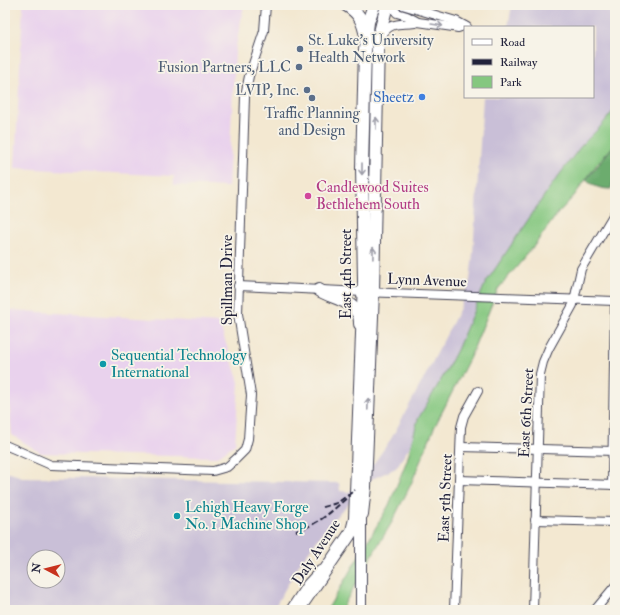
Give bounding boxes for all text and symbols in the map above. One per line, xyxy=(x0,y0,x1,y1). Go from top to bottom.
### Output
one-way arrow xyxy=(430,21,443,29)
legend xyxy=(464,26,594,98)
place label: St. Luke's University Health Network xyxy=(308,31,434,67)
text: Road xyxy=(500,35,525,50)
marker: St. Luke's University Health Network xyxy=(295,44,305,54)
text: Railway xyxy=(500,55,538,70)
place label: Fusion Partners, LLC xyxy=(158,58,291,77)
marker: Fusion Partners, LLC xyxy=(294,62,304,72)
text: Park xyxy=(500,75,522,90)
place label: LVIP, Inc. xyxy=(235,81,299,100)
marker: LVIP, Inc. xyxy=(302,85,312,95)
place label: Sheetz xyxy=(373,88,414,107)
marker: Sheetz xyxy=(417,92,427,102)
marker: Traffic Planning and Design xyxy=(307,93,317,103)
place label: Traffic Planning and Design xyxy=(264,104,361,140)
one-way arrow xyxy=(373,117,380,130)
one-way arrow xyxy=(358,162,366,175)
place label: Candlewood Suites Bethlehem South xyxy=(316,178,429,214)
marker: Candlewood Suites Bethlehem South xyxy=(303,191,313,201)
street label: East 4th Street xyxy=(337,229,356,319)
street label: Spillman Drive xyxy=(218,235,238,325)
one-way arrow xyxy=(370,247,377,260)
street label: Lynn Avenue xyxy=(387,270,467,291)
place label: Sequential Technology International xyxy=(111,346,247,382)
marker: Sequential Technology International xyxy=(98,359,108,369)
street label: East 6th Street xyxy=(515,368,538,458)
one-way arrow xyxy=(365,398,372,411)
street label: East 5th Street xyxy=(434,453,457,543)
place label: Lehigh Heavy Forge No. 1 Machine Shop xyxy=(185,498,308,535)
marker: Lehigh Heavy Forge No. 1 Machine Shop xyxy=(172,511,182,521)
street label: Daly Avenue xyxy=(288,515,345,589)
north arrow xyxy=(26,549,66,589)
text: N xyxy=(29,561,44,575)

